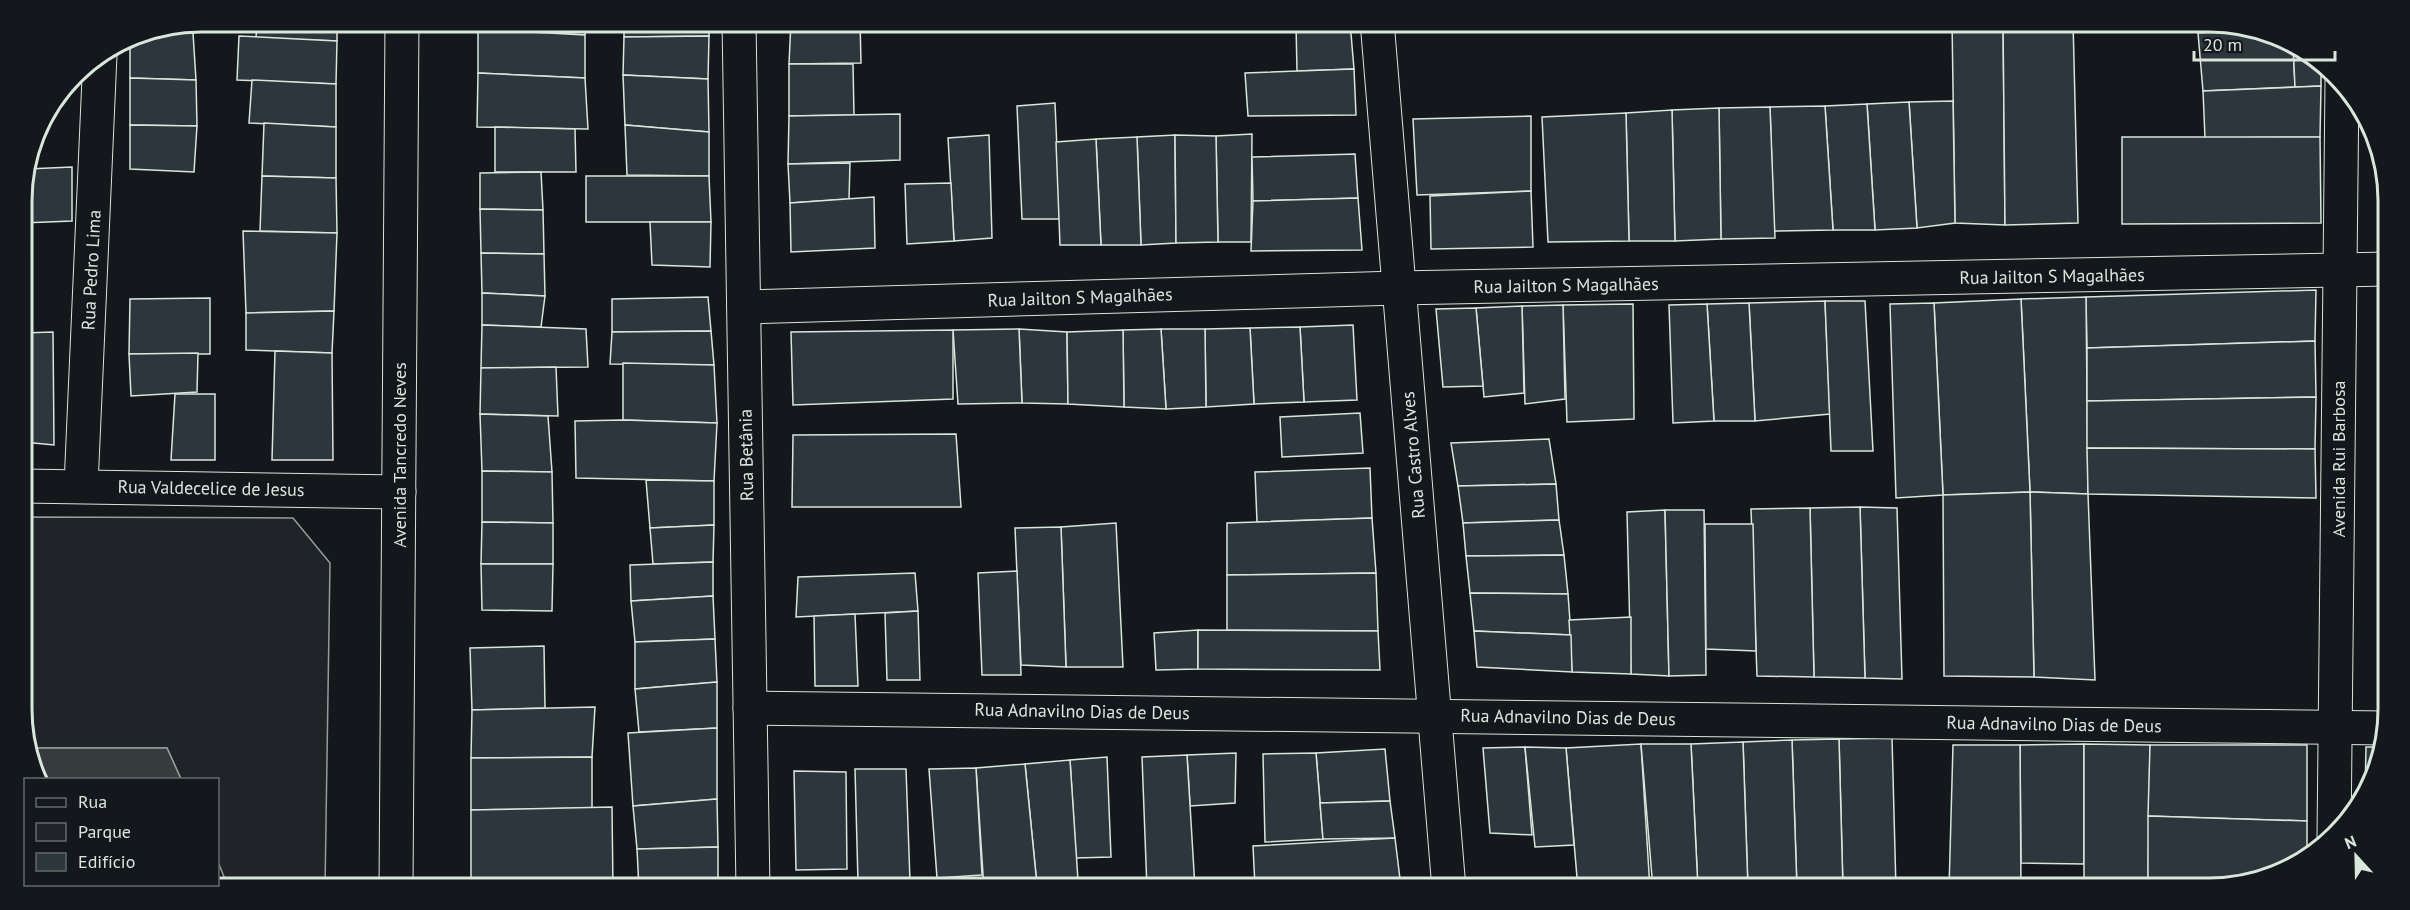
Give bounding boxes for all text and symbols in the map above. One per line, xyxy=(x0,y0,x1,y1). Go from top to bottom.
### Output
scale bar xyxy=(2194,24,2335,62)
text: 20 m xyxy=(2203,33,2242,56)
street label: Rua Pedro Lima xyxy=(76,209,106,331)
street label: Rua Jailton S Magalhães xyxy=(1959,263,2145,289)
street label: Rua Jailton S Magalhães xyxy=(1473,272,1659,298)
street label: Rua Jailton S Magalhães xyxy=(987,282,1173,312)
street label: Avenida Tancredo Neves xyxy=(388,362,411,548)
street label: Avenida Rui Barbosa xyxy=(2327,381,2350,537)
street label: Rua Castro Alves xyxy=(1396,390,1430,520)
street label: Rua Betânia xyxy=(734,409,758,501)
street label: Rua Valdecelice de Jesus xyxy=(117,475,305,501)
street label: Rua Adnavilno Dias de Deus xyxy=(974,698,1190,724)
street label: Rua Adnavilno Dias de Deus xyxy=(1460,704,1676,730)
street label: Rua Adnavilno Dias de Deus xyxy=(1946,711,2162,737)
legend xyxy=(24,778,219,886)
text: Rua xyxy=(78,790,107,813)
text: Parque xyxy=(78,820,131,843)
north arrow xyxy=(2326,826,2386,886)
text: N xyxy=(2342,831,2359,853)
text: Edifício xyxy=(78,850,135,873)

